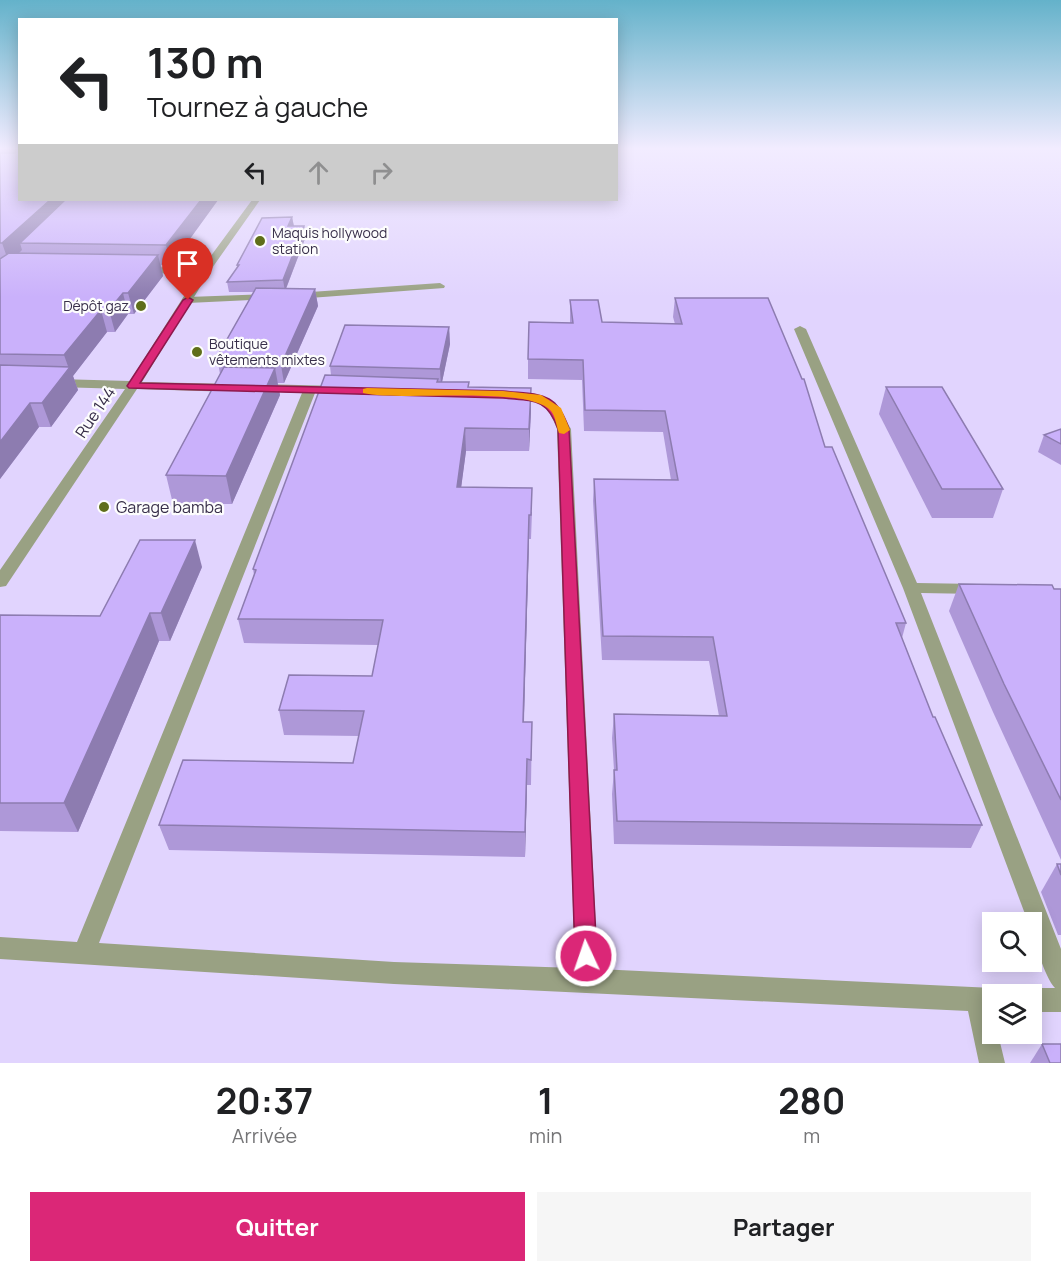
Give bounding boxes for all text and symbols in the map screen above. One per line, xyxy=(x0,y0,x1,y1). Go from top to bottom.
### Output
text: 130 m xyxy=(147,33,264,91)
icon: left xyxy=(48,42,126,120)
text: Tournez à gauche xyxy=(147,88,368,125)
icon: left xyxy=(239,156,272,189)
icon: ahead xyxy=(302,156,335,189)
icon: right xyxy=(365,156,398,189)
place label: Maquis hollywood station xyxy=(272,223,387,258)
marker: Maquis hollywood station xyxy=(253,234,267,248)
pin xyxy=(162,238,213,300)
icon: arrive xyxy=(171,247,204,280)
place label: Dépôt gaz xyxy=(63,296,129,315)
marker: Dépôt gaz xyxy=(134,299,148,313)
place label: Boutique vêtements mixtes xyxy=(209,334,325,369)
marker: Boutique vêtements mixtes xyxy=(190,345,204,359)
street label: Rue 144 xyxy=(70,382,120,442)
place label: Garage bamba xyxy=(116,496,223,518)
marker: Garage bamba xyxy=(97,500,111,514)
map controls xyxy=(982,912,1042,1044)
button: search xyxy=(982,912,1042,972)
position arrow xyxy=(554,924,618,988)
button: layers xyxy=(982,984,1042,1044)
text: 20:37 xyxy=(216,1076,313,1125)
text: 1 xyxy=(538,1076,554,1125)
text: 280 xyxy=(778,1076,845,1125)
text: Arrivée xyxy=(232,1122,297,1149)
text: min xyxy=(529,1122,562,1149)
text: m xyxy=(803,1122,820,1149)
button: Quitter xyxy=(30,1192,525,1261)
button: Partager xyxy=(537,1192,1031,1261)

